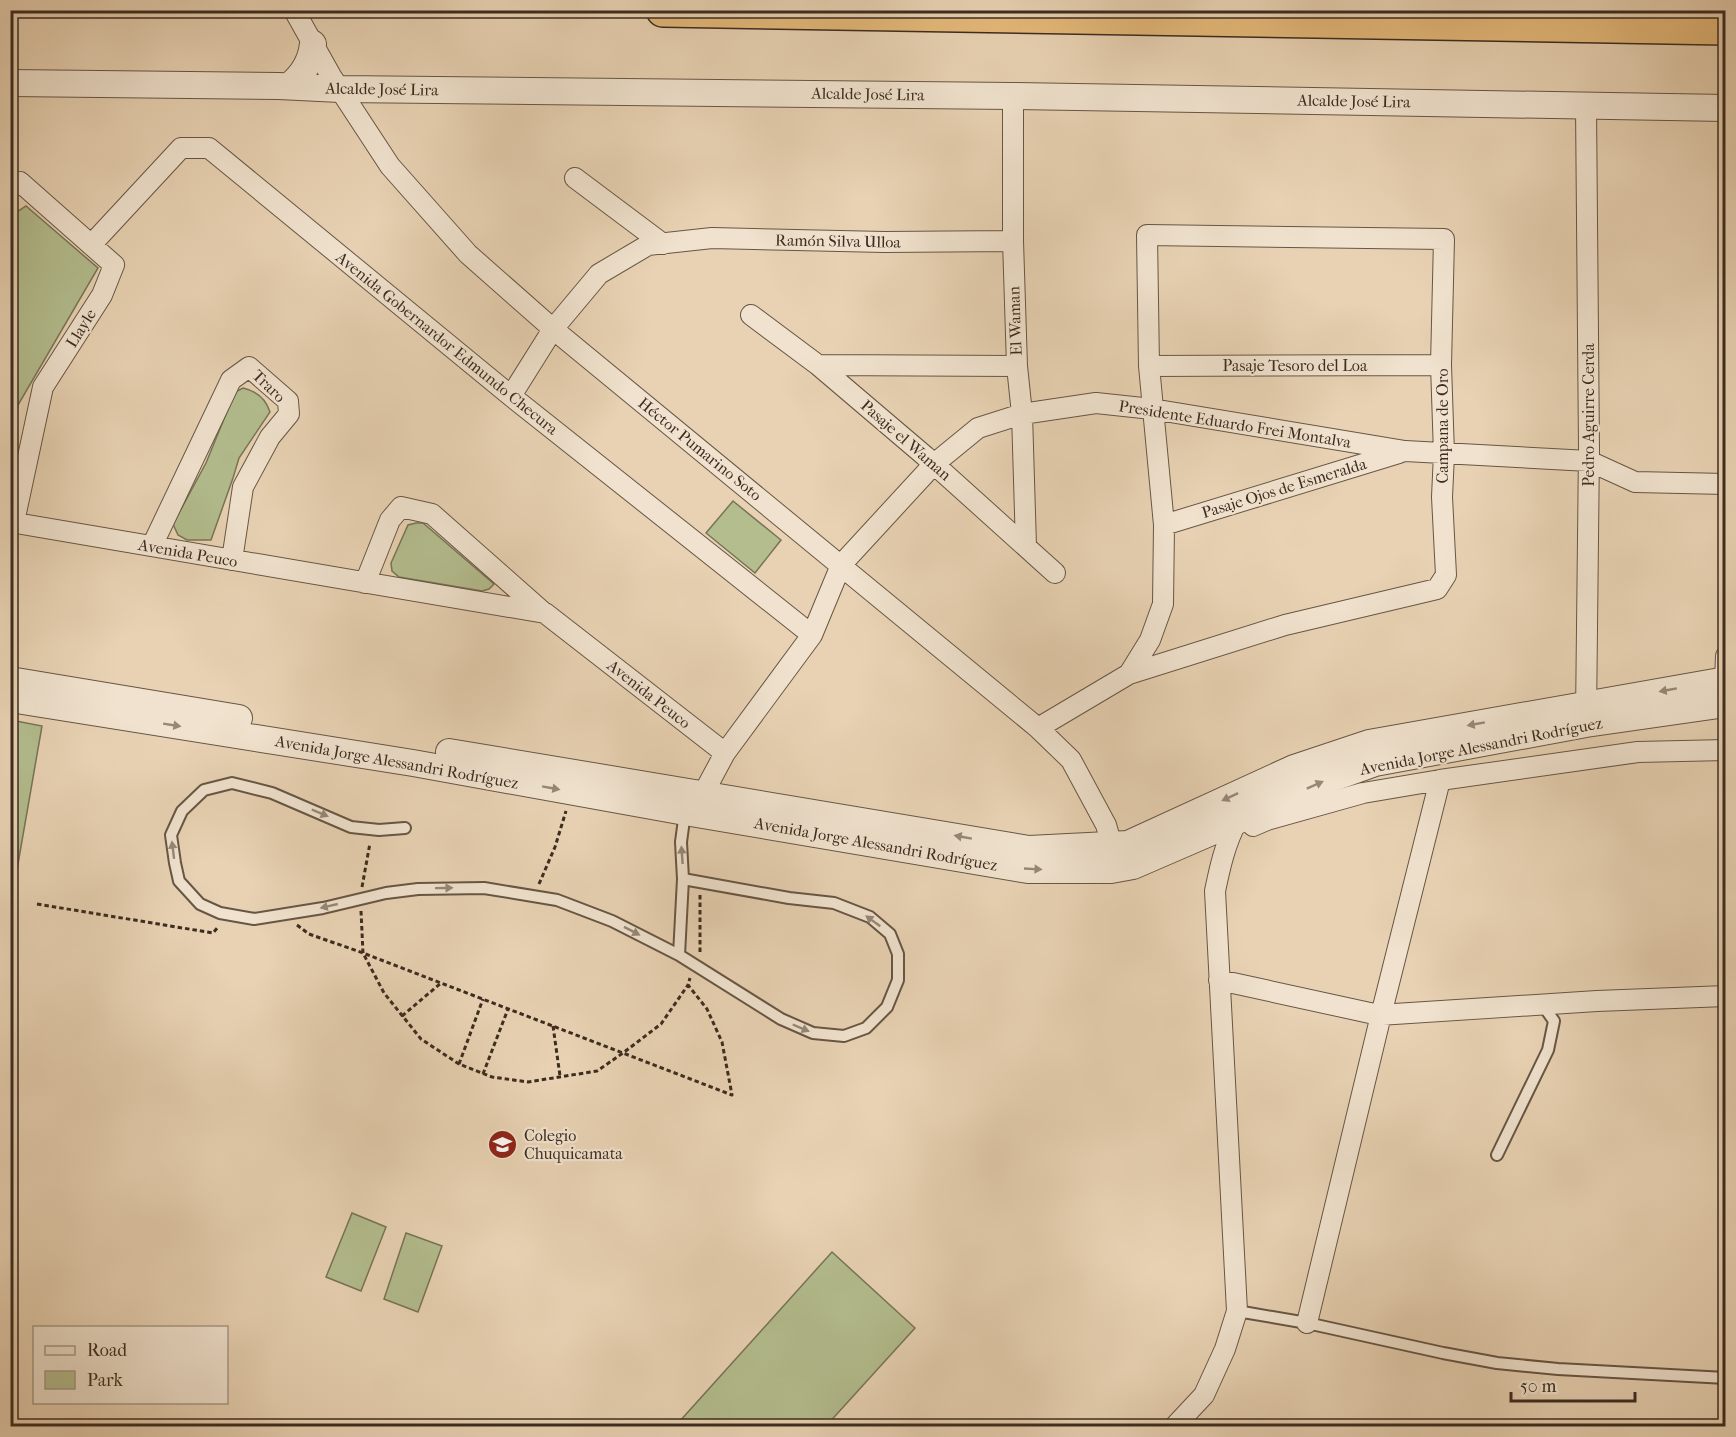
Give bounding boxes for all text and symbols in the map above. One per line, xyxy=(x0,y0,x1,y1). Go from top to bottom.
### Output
street label: Alcalde José Lira xyxy=(324,78,439,99)
street label: Alcalde José Lira xyxy=(810,83,925,104)
street label: Alcalde José Lira xyxy=(1296,90,1411,111)
street label: Ramón Silva Ulloa xyxy=(775,230,902,252)
street label: Avenida Gobernardor Edmundo Checura xyxy=(331,247,562,439)
street label: El Waman xyxy=(1004,285,1026,356)
street label: Llayle xyxy=(62,305,100,351)
street label: Pedro Aguirre Cerda xyxy=(1579,343,1598,487)
street label: Pasaje Tesoro del Loa xyxy=(1223,356,1368,375)
street label: Traro xyxy=(248,366,290,406)
street label: Campana de Oro xyxy=(1433,368,1452,484)
street label: Héctor Pumarino Soto xyxy=(634,393,766,505)
street label: Pasaje el Waman xyxy=(857,396,956,485)
street label: Presidente Eduardo Frei Montalva xyxy=(1117,396,1353,452)
street label: Pasaje Ojos de Esmeralda xyxy=(1199,454,1369,522)
street label: Avenida Peuco xyxy=(136,535,239,571)
street label: Avenida Peuco xyxy=(603,655,694,732)
one-way arrow xyxy=(1658,686,1677,695)
street label: Avenida Jorge Alessandri Rodríguez xyxy=(1357,713,1604,779)
one-way arrow xyxy=(1466,720,1485,729)
one-way arrow xyxy=(163,721,182,730)
street label: Avenida Jorge Alessandri Rodríguez xyxy=(273,731,520,793)
one-way arrow xyxy=(1307,780,1325,790)
one-way arrow xyxy=(541,784,560,793)
one-way arrow xyxy=(1222,793,1239,802)
one-way arrow xyxy=(312,809,329,818)
street label: Avenida Jorge Alessandri Rodríguez xyxy=(752,813,999,875)
one-way arrow xyxy=(953,833,972,842)
one-way arrow xyxy=(169,841,178,860)
one-way arrow xyxy=(677,845,686,864)
one-way arrow xyxy=(1023,865,1042,874)
one-way arrow xyxy=(435,884,454,893)
one-way arrow xyxy=(320,902,339,912)
one-way arrow xyxy=(866,915,882,927)
one-way arrow xyxy=(624,926,641,936)
one-way arrow xyxy=(793,1023,811,1033)
place label: Colegio Chuquicamata xyxy=(524,1126,623,1163)
school or university icon: Colegio Chuquicamata xyxy=(487,1128,519,1160)
legend xyxy=(33,1326,228,1404)
text: Road xyxy=(87,1340,127,1361)
scale bar xyxy=(1511,1365,1636,1403)
text: Park xyxy=(87,1370,124,1391)
text: 50 m xyxy=(1520,1376,1557,1397)

